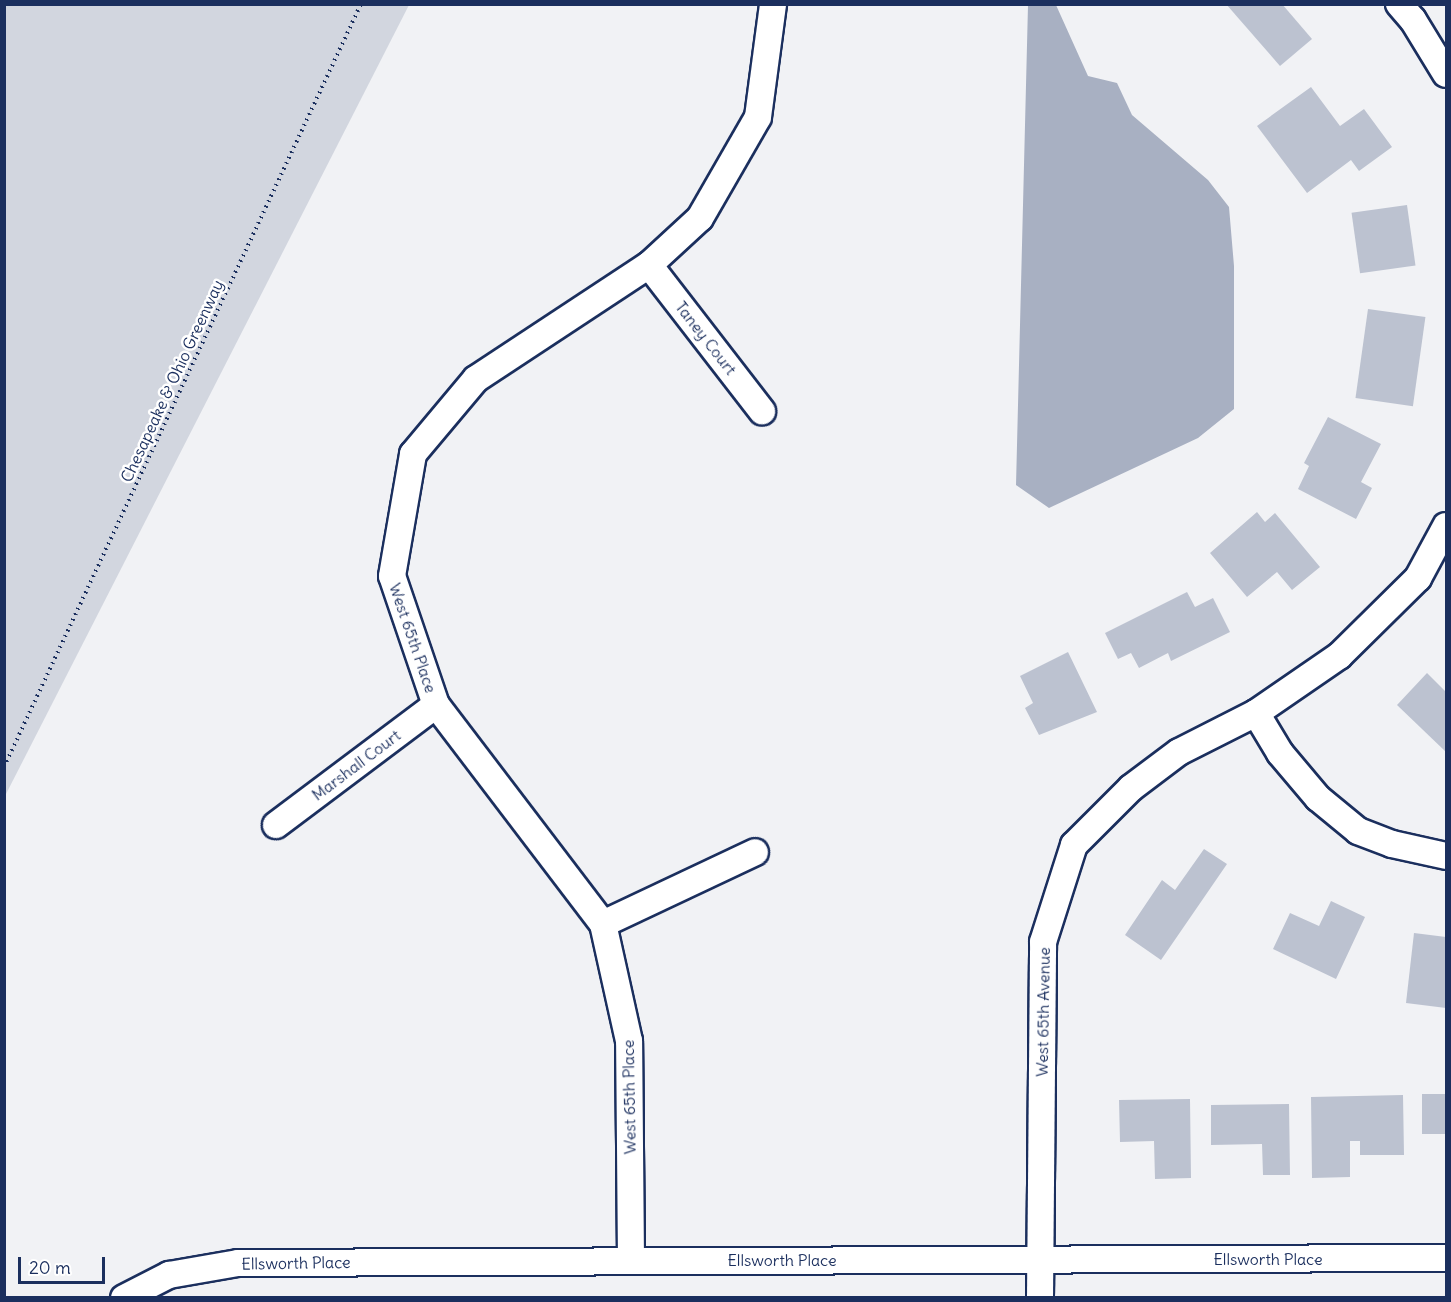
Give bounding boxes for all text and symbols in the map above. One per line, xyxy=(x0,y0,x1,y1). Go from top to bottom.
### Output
street label: Chesapeake & Ohio Greenway xyxy=(117,277,227,485)
street label: Taney Court xyxy=(671,297,741,379)
street label: West 65th Place xyxy=(385,581,441,695)
street label: Marshall Court xyxy=(308,726,404,804)
street label: West 65th Avenue xyxy=(1032,947,1054,1077)
street label: West 65th Place xyxy=(618,1040,640,1154)
scale bar xyxy=(21,1245,108,1283)
street label: Ellsworth Place xyxy=(1213,1249,1323,1269)
street label: Ellsworth Place xyxy=(727,1250,837,1270)
street label: Ellsworth Place xyxy=(241,1252,351,1274)
text: 20 m xyxy=(29,1256,71,1279)

